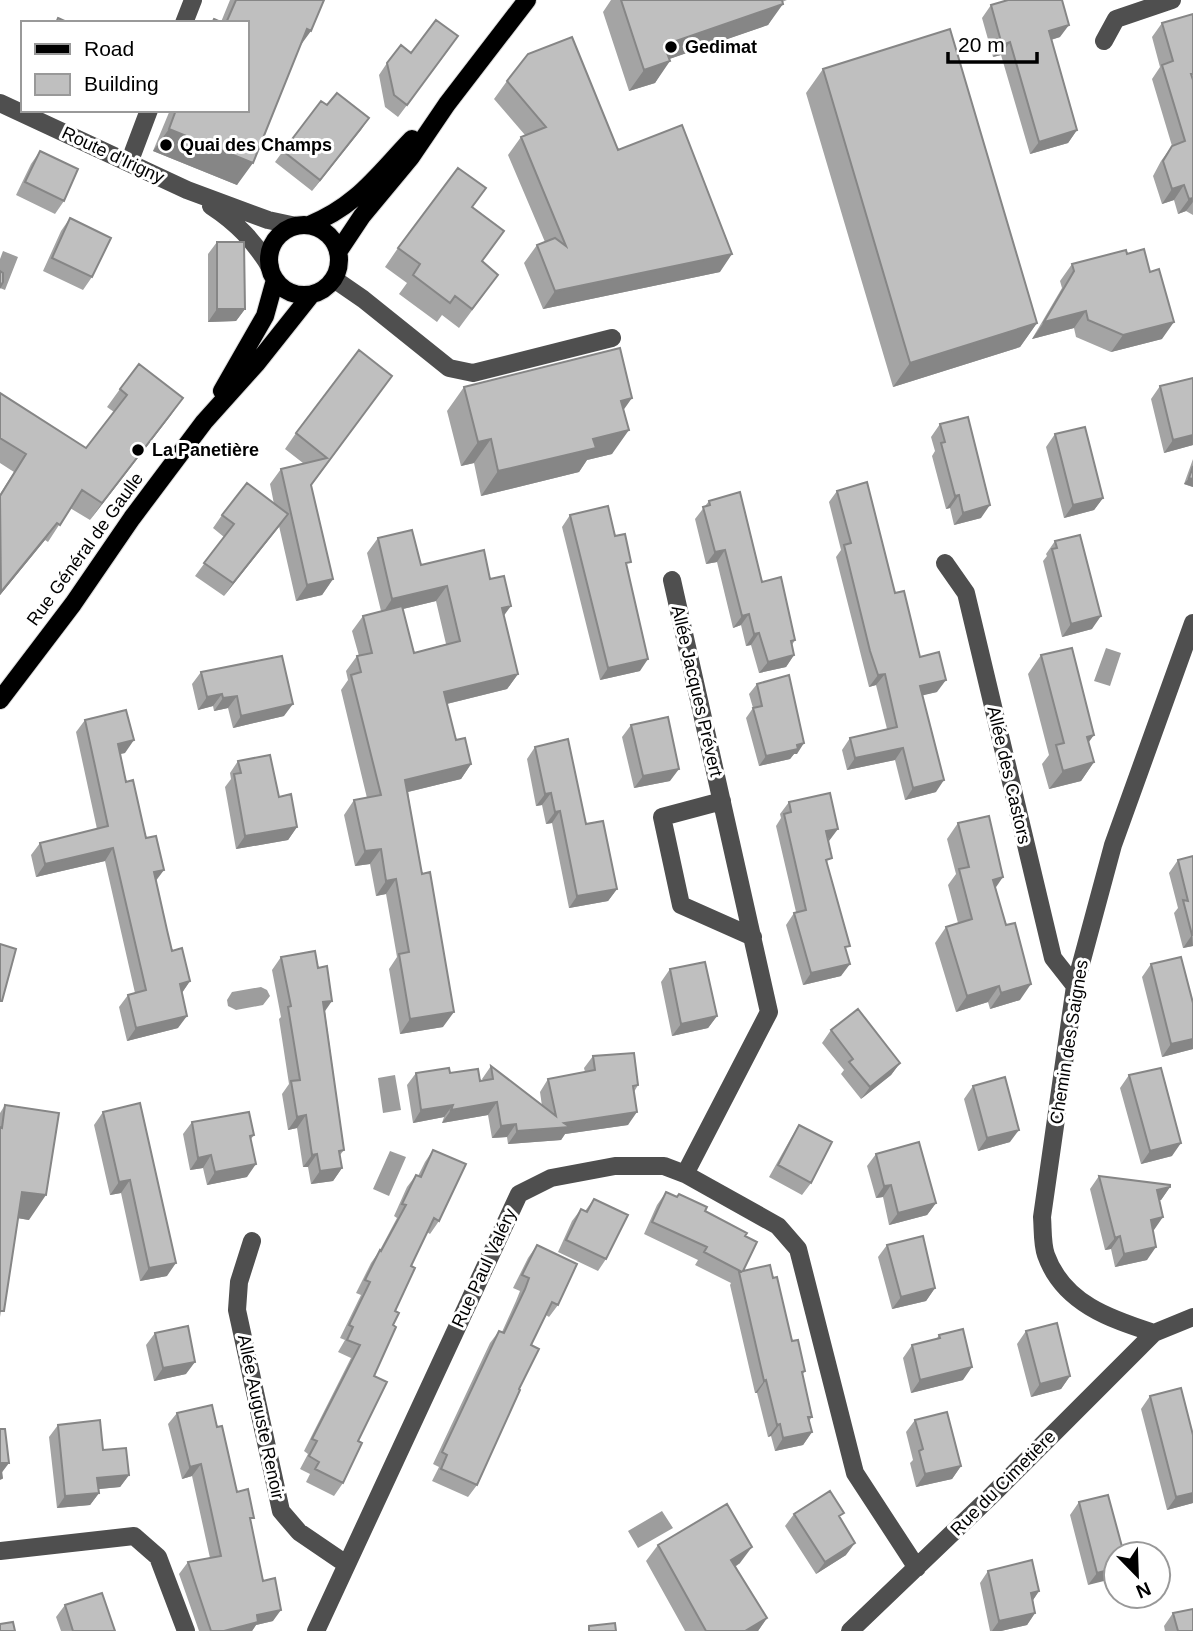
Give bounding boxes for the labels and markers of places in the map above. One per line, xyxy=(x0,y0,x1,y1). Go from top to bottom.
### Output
place label: Gedimat xyxy=(685,37,757,57)
marker: Gedimat xyxy=(663,39,679,55)
place label: Quai des Champs xyxy=(180,135,332,155)
marker: Quai des Champs xyxy=(158,137,174,153)
place label: La Panetière xyxy=(152,440,259,460)
marker: La Panetière xyxy=(130,442,146,458)

